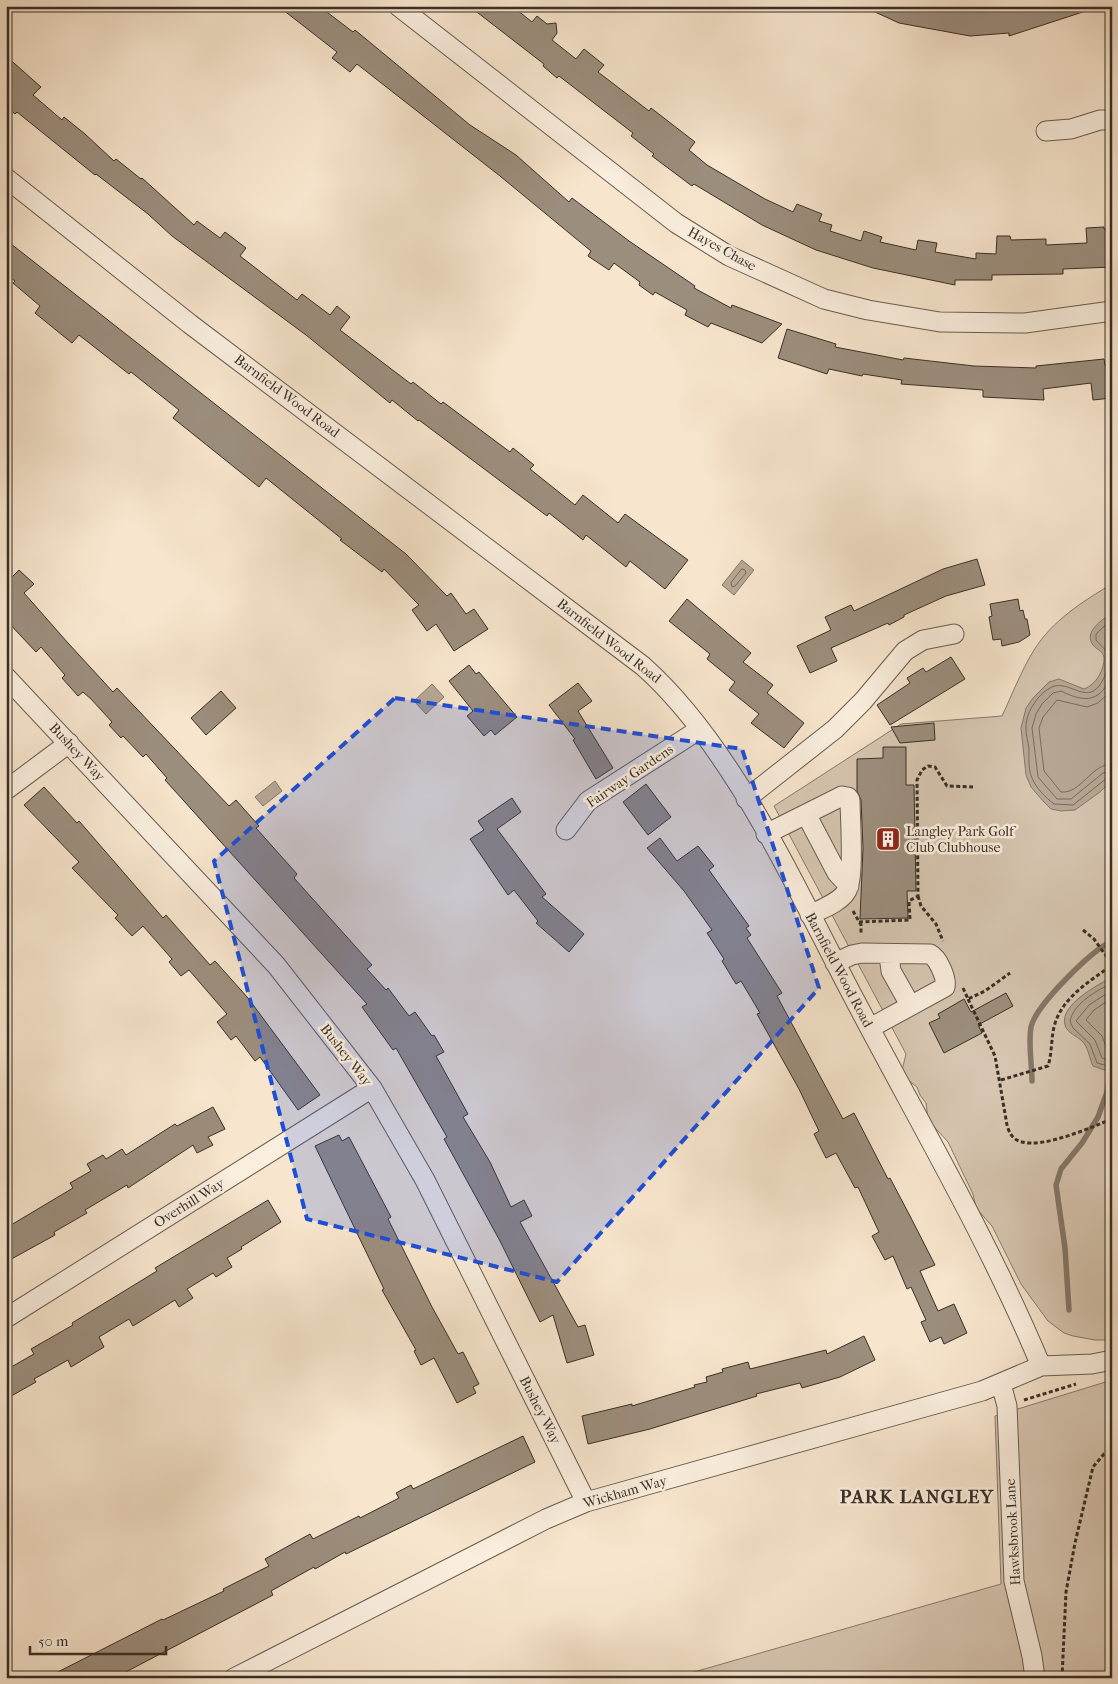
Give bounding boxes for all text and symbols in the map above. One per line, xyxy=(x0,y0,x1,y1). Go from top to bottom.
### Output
street label: Hayes Chase xyxy=(685,223,759,275)
street label: Barnfield Wood Road xyxy=(231,351,343,441)
street label: Barnfield Wood Road xyxy=(554,595,665,687)
street label: Bushey Way xyxy=(46,719,109,785)
street label: Fairway Gardens xyxy=(583,741,677,811)
place label: Langley Park Golf Club Clubhouse xyxy=(906,823,1017,856)
building icon: Langley Park Golf Club Clubhouse xyxy=(875,826,901,852)
street label: Barnfield Wood Road xyxy=(802,910,877,1031)
street label: Bushey Way xyxy=(317,1021,376,1090)
street label: Overhill Way xyxy=(151,1174,228,1231)
street label: Bushey Way xyxy=(516,1373,565,1447)
street label: Wickham Way xyxy=(580,1472,669,1512)
street label: Hawksbrook Lane xyxy=(1002,1478,1024,1586)
district label: PARK LANGLEY xyxy=(840,1486,994,1508)
scale bar xyxy=(30,1624,166,1656)
text: 50 m xyxy=(38,1632,69,1650)

